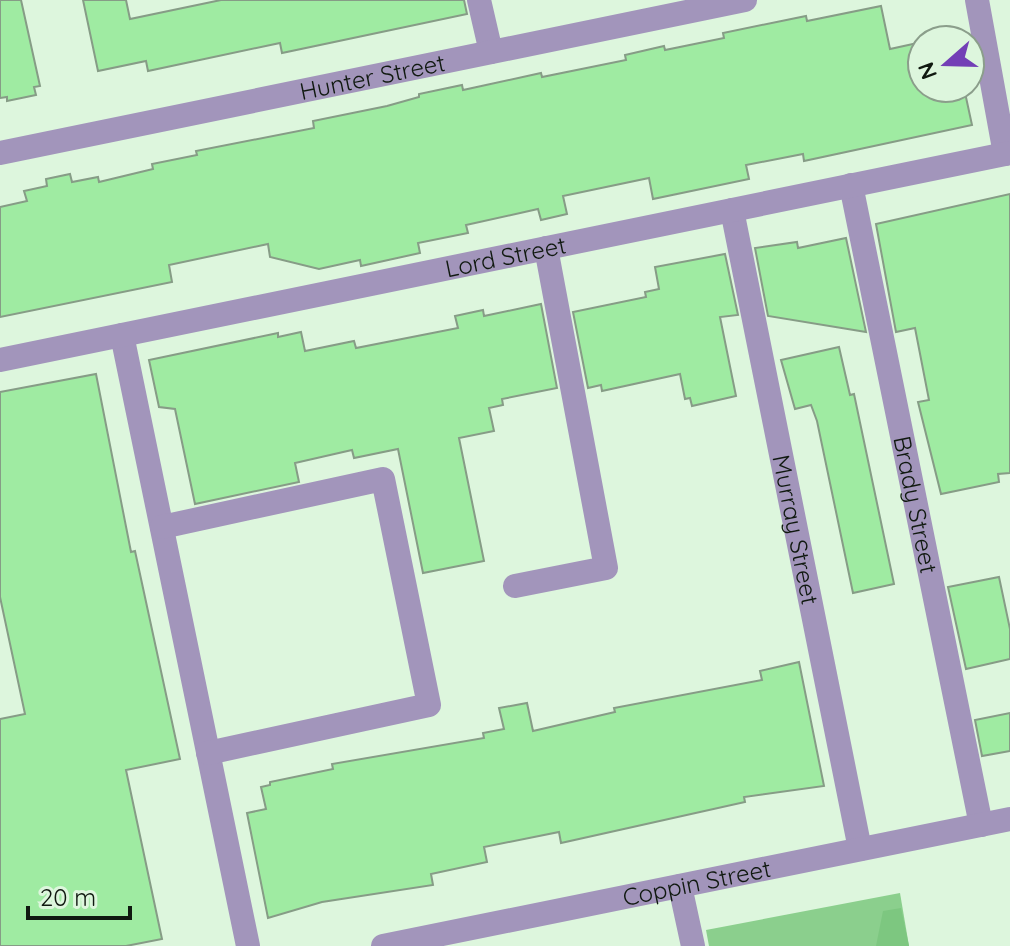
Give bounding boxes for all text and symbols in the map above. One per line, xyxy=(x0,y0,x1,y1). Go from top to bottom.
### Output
north arrow xyxy=(906,24,986,104)
street label: Hunter Street xyxy=(297,47,448,106)
text: N xyxy=(911,58,943,83)
street label: Lord Street xyxy=(442,229,569,283)
street label: Brady Street xyxy=(887,433,944,576)
street label: Murray Street xyxy=(766,452,826,607)
street label: Coppin Street xyxy=(620,853,773,912)
scale bar xyxy=(28,870,130,920)
text: 20 m xyxy=(40,882,96,912)

